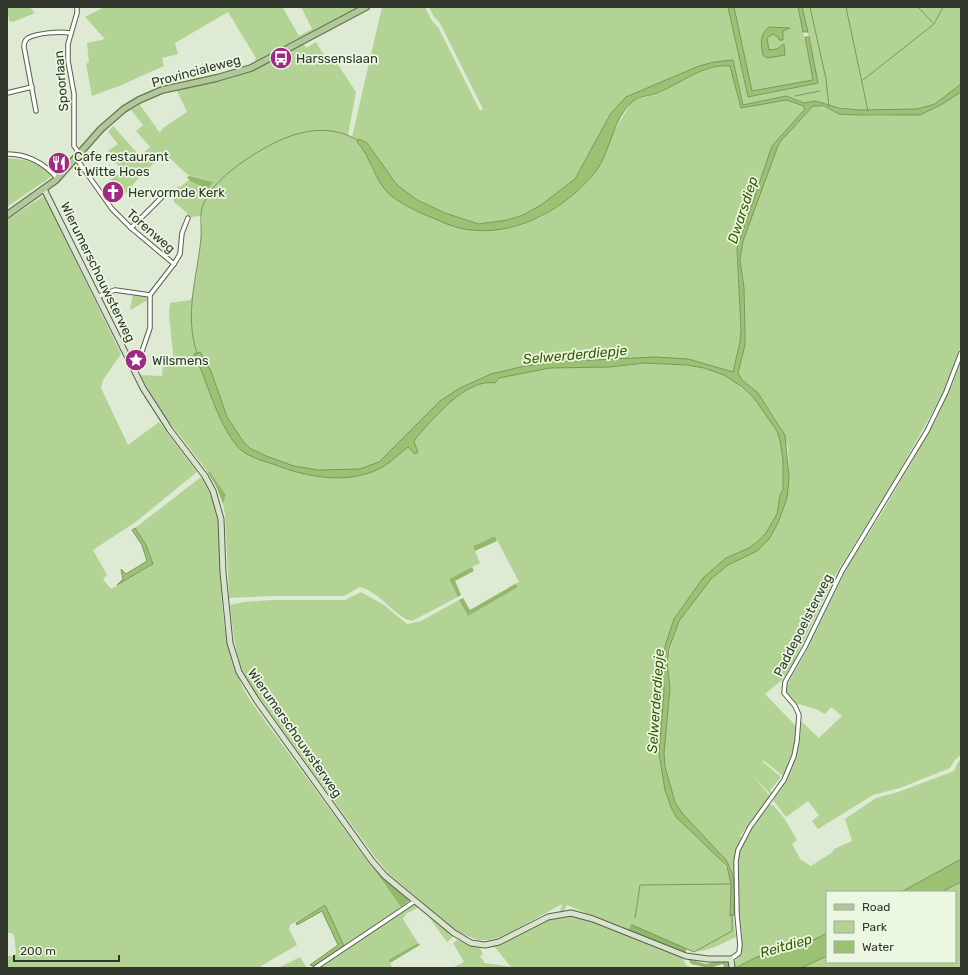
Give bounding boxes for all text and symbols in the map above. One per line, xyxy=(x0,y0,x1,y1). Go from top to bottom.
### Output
bus stop icon: Harssenslaan xyxy=(268,45,294,71)
street label: Spoorlaan xyxy=(51,50,71,112)
place label: Harssenslaan xyxy=(296,51,378,66)
street label: Provincialeweg xyxy=(150,52,242,91)
place label: Cafe restaurant 't Witte Hoes xyxy=(74,149,169,179)
restaurant icon: Cafe restaurant 't Witte Hoes xyxy=(46,150,72,176)
water label: Dwarsdiep xyxy=(724,174,762,246)
church icon: Hervormde Kerk xyxy=(100,179,126,205)
place label: Hervormde Kerk xyxy=(128,185,225,200)
street label: Wierumerschouwsterweg xyxy=(57,200,138,345)
street label: Torenweg xyxy=(123,206,178,257)
water label: Selwerderdiepje xyxy=(522,342,628,368)
place icon: Wilsmens xyxy=(123,347,149,373)
place label: Wilsmens xyxy=(152,353,209,368)
street label: Paddepoelsterweg xyxy=(771,571,836,679)
water label: Selwerderdiepje xyxy=(644,648,668,754)
street label: Wierumerschouwsterweg xyxy=(244,666,345,801)
legend xyxy=(826,891,956,963)
text: Road xyxy=(862,900,890,914)
text: Park xyxy=(862,920,888,934)
water label: Reitdiep xyxy=(758,930,814,962)
scale bar xyxy=(14,937,119,963)
text: Water xyxy=(862,940,894,954)
text: 200 m xyxy=(20,944,56,958)

